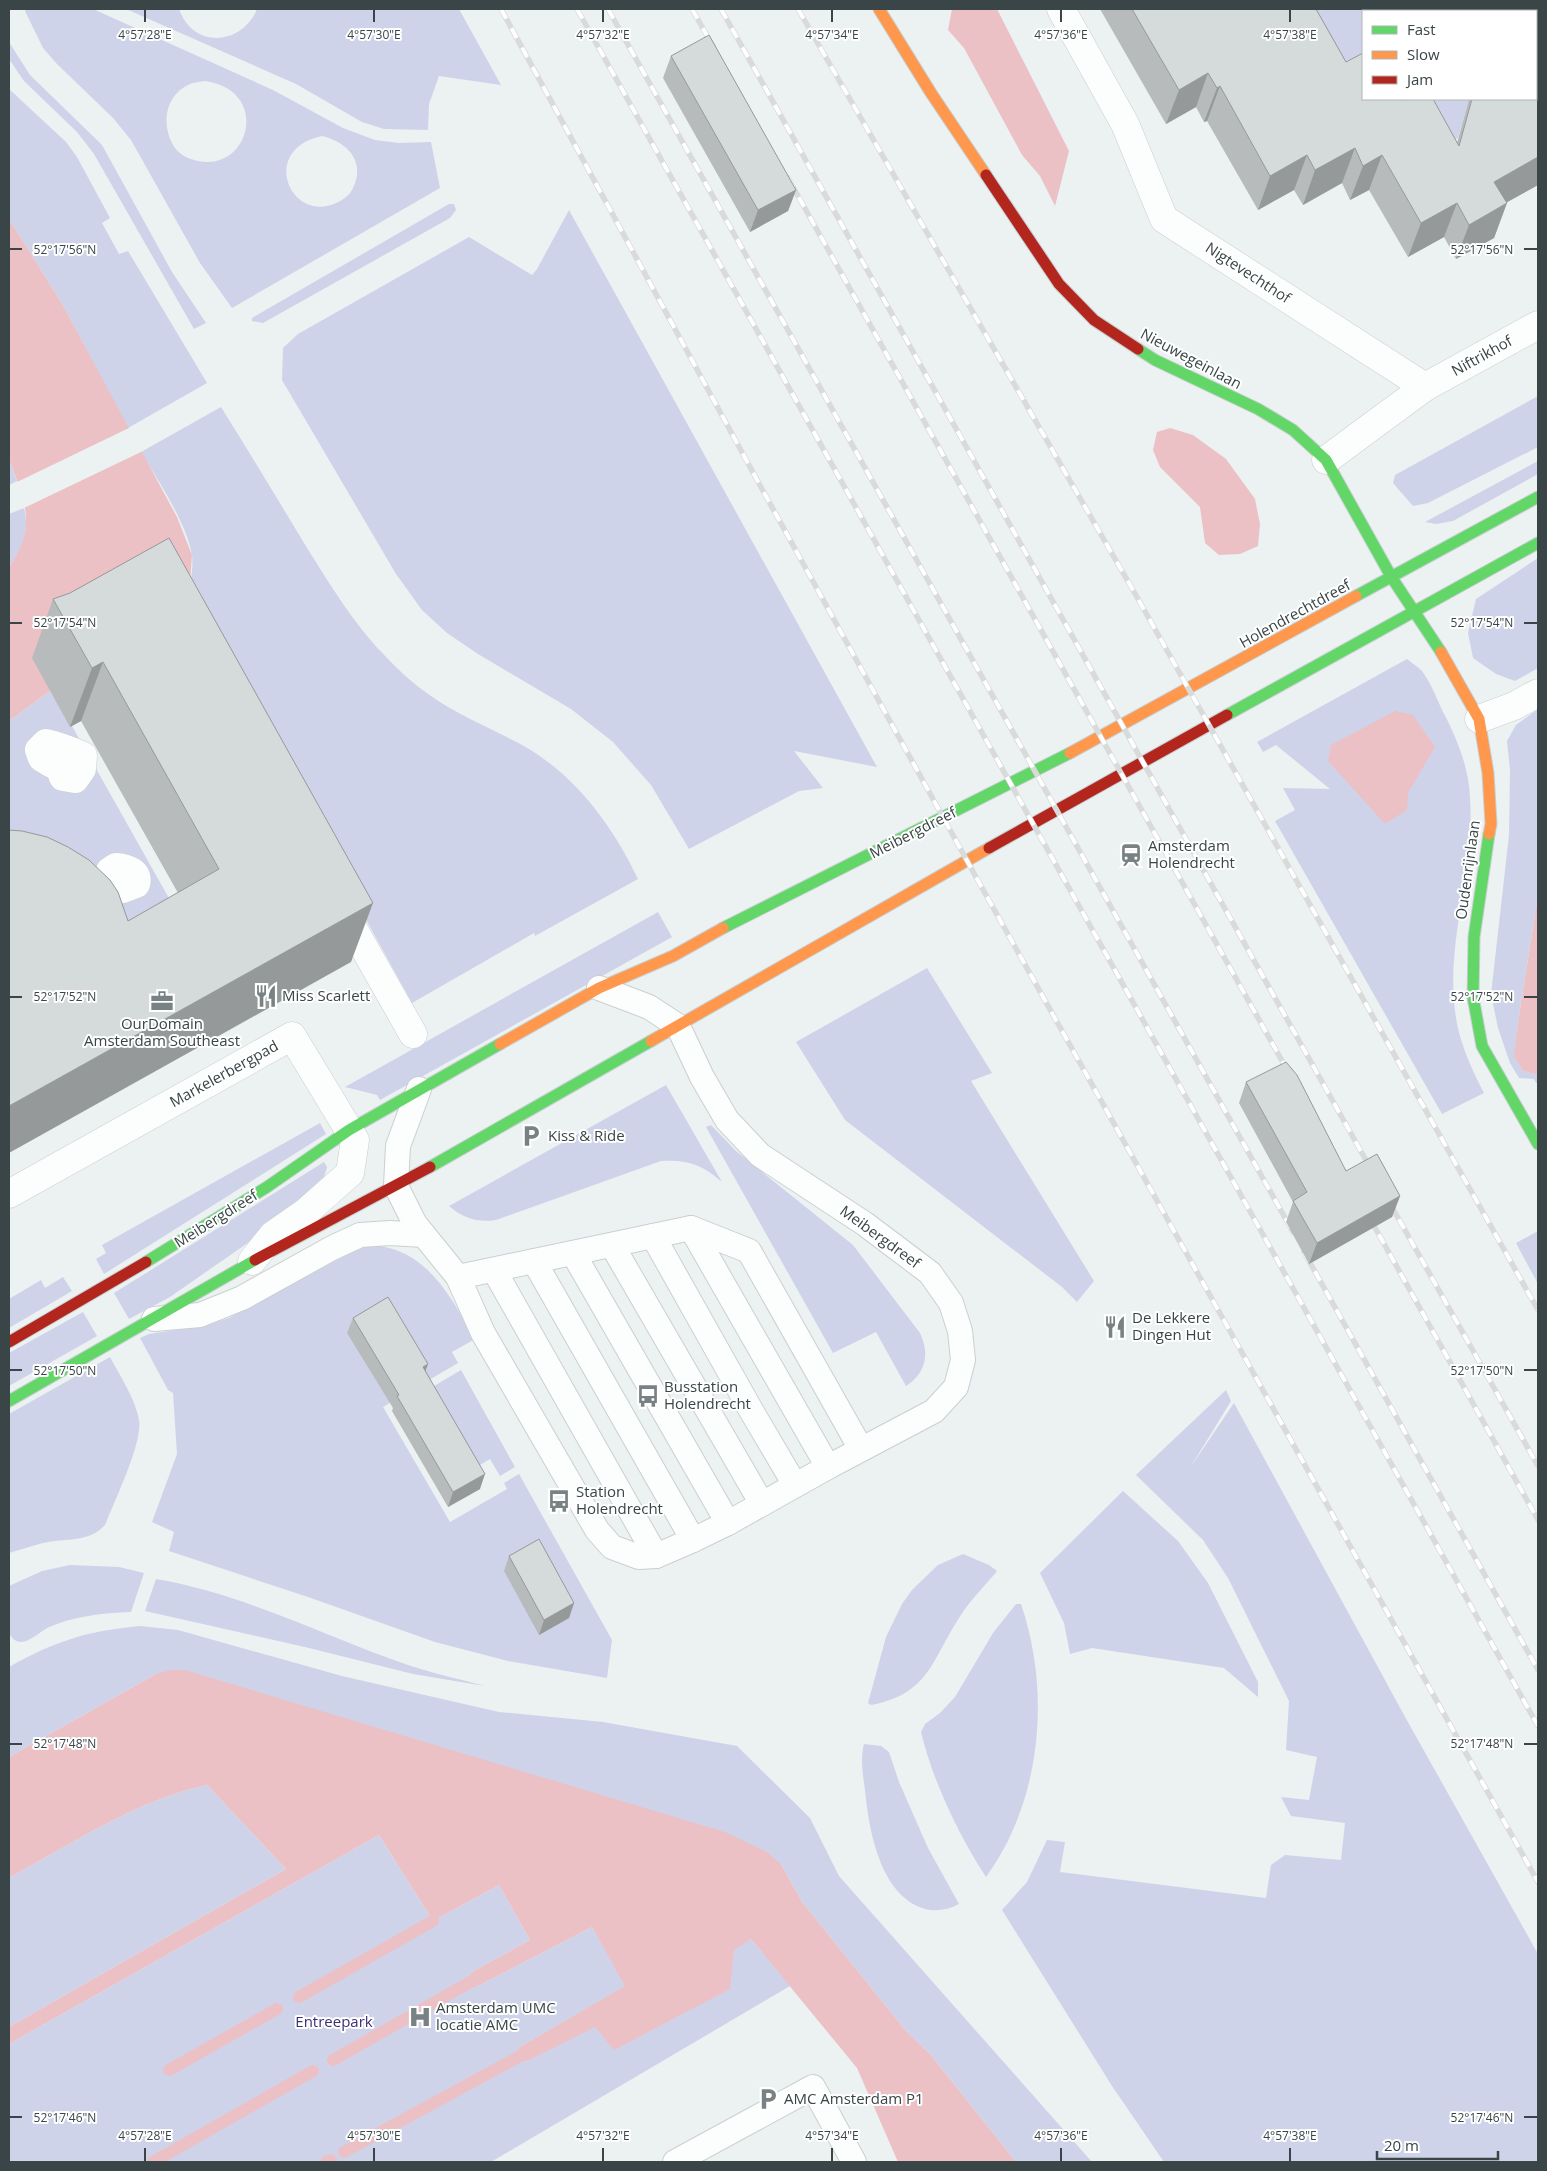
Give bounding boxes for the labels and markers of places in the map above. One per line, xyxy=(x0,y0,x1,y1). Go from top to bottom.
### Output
place label: Amsterdam Holendrecht xyxy=(1148,835,1235,872)
station icon: Amsterdam Holendrecht xyxy=(1118,842,1144,868)
restaurant icon: Miss Scarlett xyxy=(253,983,279,1009)
place label: Miss Scarlett xyxy=(282,985,370,1005)
office icon: OurDomain Amsterdam Southeast xyxy=(149,988,175,1014)
place label: OurDomain Amsterdam Southeast xyxy=(84,1013,240,1050)
parking icon: Kiss & Ride xyxy=(518,1123,544,1149)
place label: Kiss & Ride xyxy=(548,1125,625,1145)
place label: De Lekkere Dingen Hut xyxy=(1132,1307,1211,1344)
restaurant icon: De Lekkere Dingen Hut xyxy=(1102,1314,1128,1340)
place label: Busstation Holendrecht xyxy=(664,1376,751,1413)
bus stop icon: Busstation Holendrecht xyxy=(635,1383,661,1409)
place label: Station Holendrecht xyxy=(576,1481,663,1518)
bus stop icon: Station Holendrecht xyxy=(546,1488,572,1514)
place label: Amsterdam UMC locatie AMC xyxy=(436,1997,556,2034)
hospital icon: Amsterdam UMC locatie AMC xyxy=(407,2004,433,2030)
parking icon: AMC Amsterdam P1 xyxy=(755,2086,781,2112)
place label: AMC Amsterdam P1 xyxy=(784,2088,924,2108)

